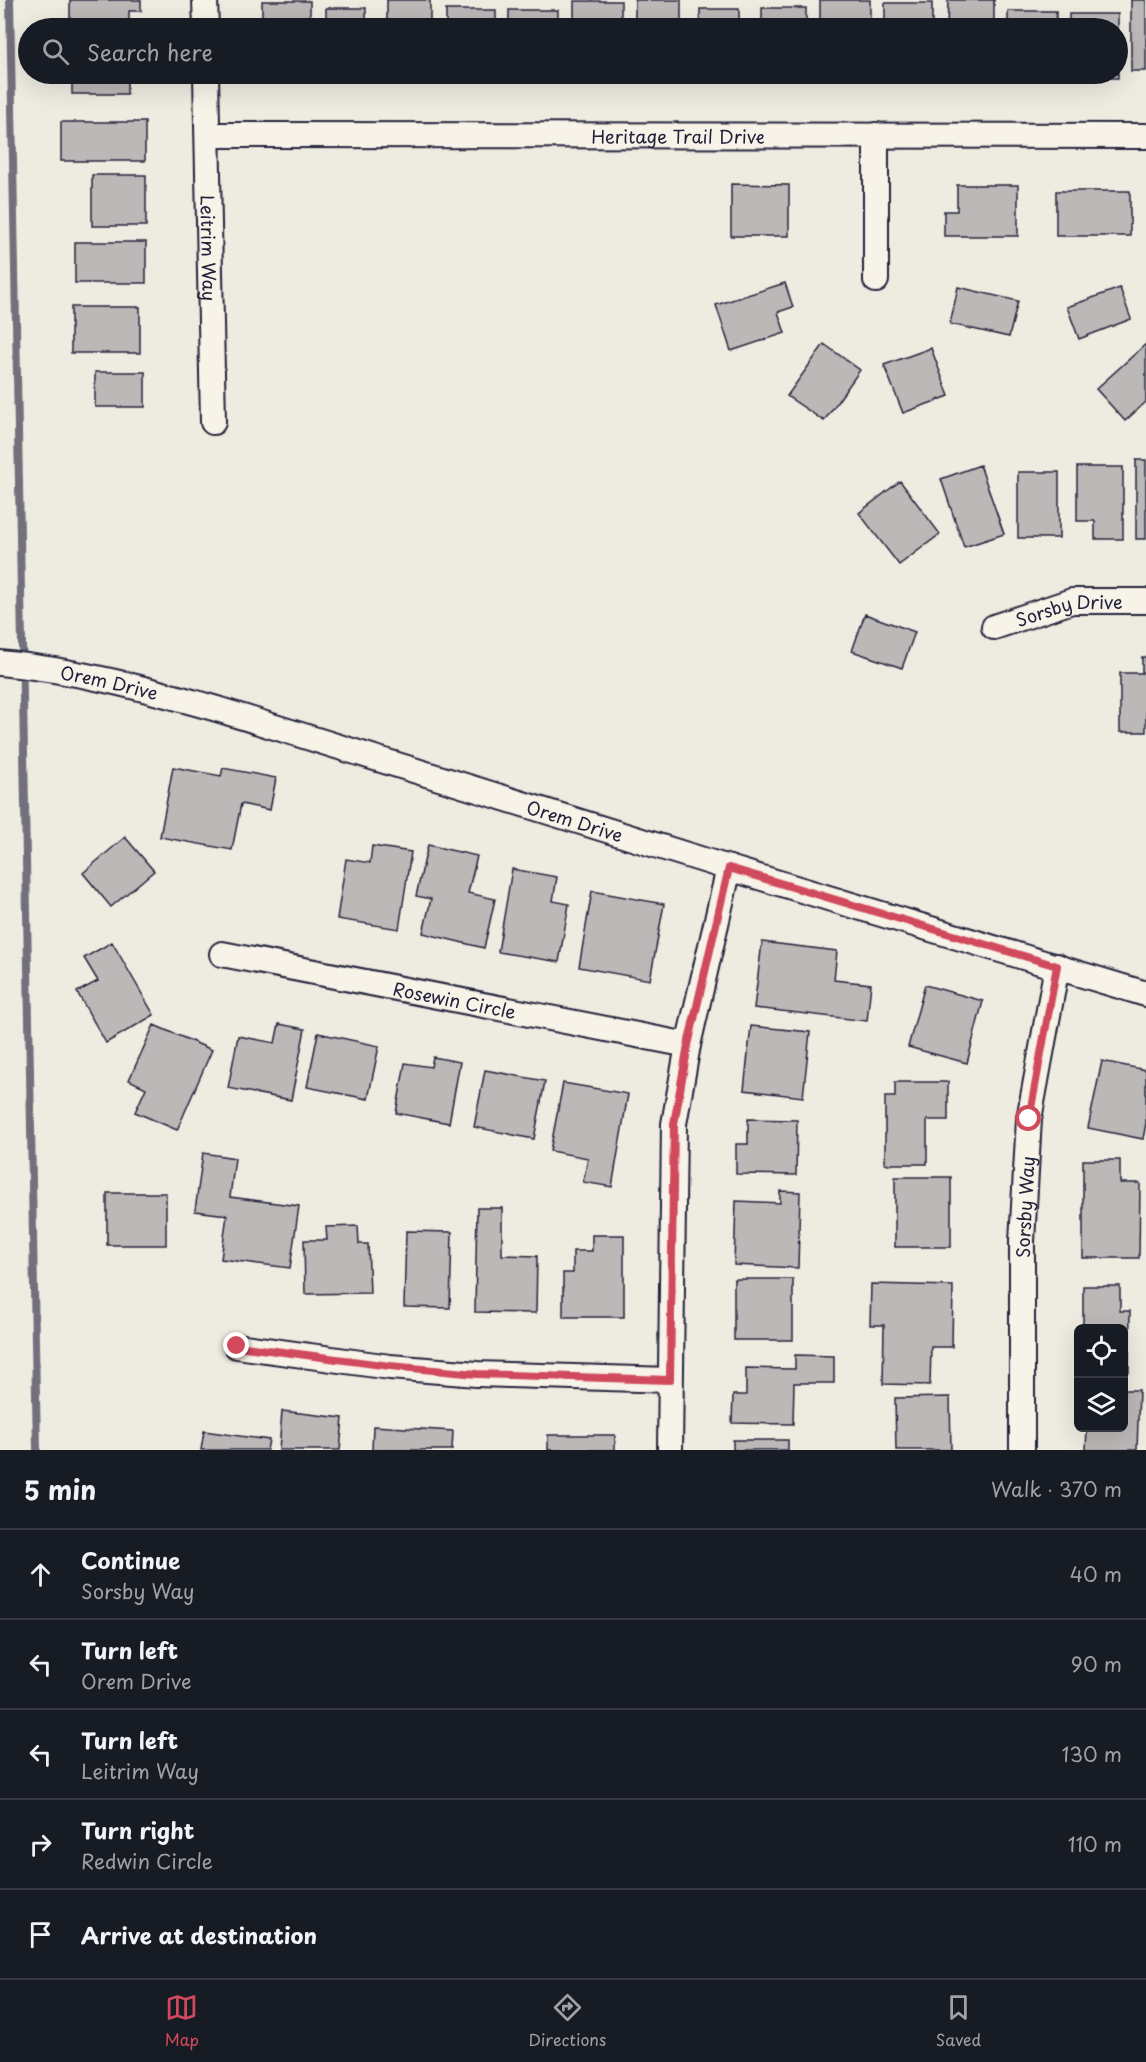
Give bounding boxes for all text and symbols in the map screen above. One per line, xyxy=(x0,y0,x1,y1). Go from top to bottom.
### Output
search box xyxy=(18,18,1128,84)
icon: search xyxy=(39,35,72,68)
text: Search here xyxy=(87,35,213,68)
street label: Heritage Trail Drive xyxy=(591,122,765,149)
street label: Leitrim Way xyxy=(195,195,224,301)
street label: Sorsby Drive xyxy=(1012,588,1123,632)
street label: Orem Drive xyxy=(58,658,161,706)
street label: Orem Drive xyxy=(523,793,627,848)
street label: Rosewin Circle xyxy=(391,974,519,1025)
route start xyxy=(1015,1105,1041,1131)
street label: Sorsby Way xyxy=(1009,1155,1040,1258)
map controls xyxy=(1074,1324,1128,1432)
button: locate xyxy=(1074,1324,1128,1378)
route end xyxy=(223,1332,249,1358)
button: layers xyxy=(1074,1378,1128,1432)
text: 5 min xyxy=(24,1470,96,1509)
text: Walk · 370 m xyxy=(991,1474,1122,1504)
text: Continue xyxy=(81,1543,180,1576)
icon: ahead xyxy=(24,1558,57,1591)
text: 40 m xyxy=(1070,1559,1122,1589)
text: Sorsby Way xyxy=(81,1576,194,1606)
text: Turn left xyxy=(81,1633,178,1666)
icon: left xyxy=(24,1648,57,1681)
text: 90 m xyxy=(1071,1649,1122,1679)
text: Orem Drive xyxy=(81,1666,192,1696)
text: Turn left xyxy=(81,1723,178,1756)
icon: left xyxy=(24,1738,57,1771)
text: 130 m xyxy=(1062,1739,1122,1769)
text: Leitrim Way xyxy=(81,1756,199,1786)
text: Turn right xyxy=(81,1813,194,1846)
icon: right xyxy=(24,1828,57,1861)
text: 110 m xyxy=(1068,1829,1122,1859)
text: Redwin Circle xyxy=(81,1846,213,1876)
icon: arrive xyxy=(24,1918,57,1951)
text: Arrive at destination xyxy=(81,1918,317,1951)
tab: Map xyxy=(165,1991,199,2051)
tab: Directions xyxy=(528,1991,606,2051)
tab: Saved xyxy=(936,1991,981,2051)

